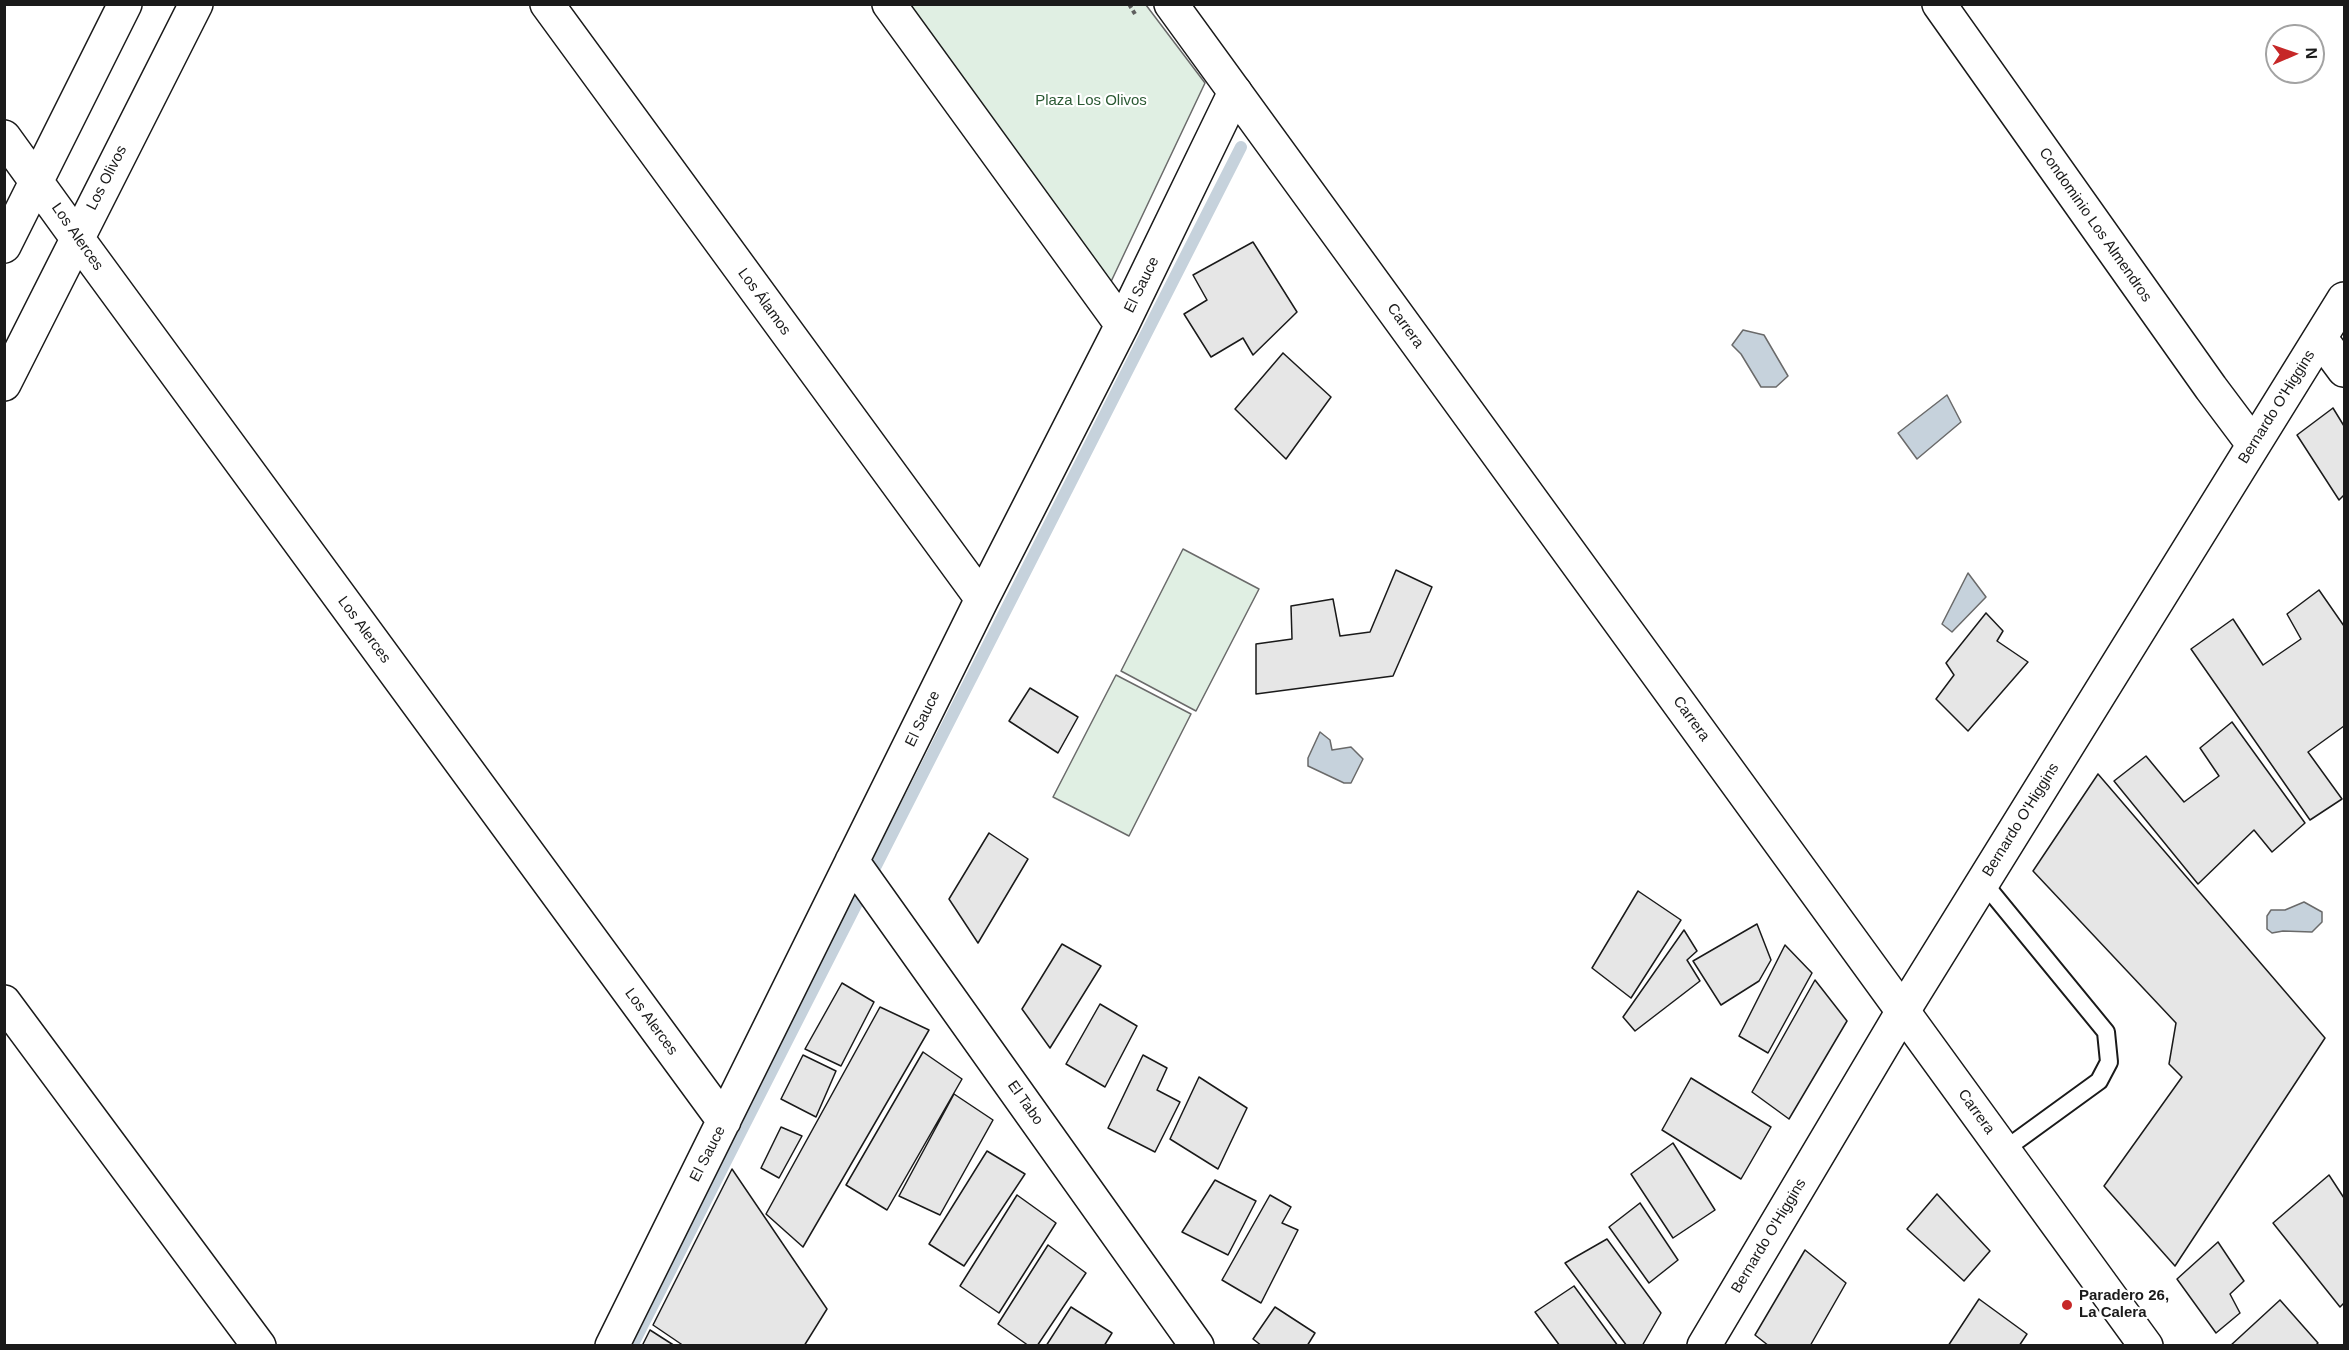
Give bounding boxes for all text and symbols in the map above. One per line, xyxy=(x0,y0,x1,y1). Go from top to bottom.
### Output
north arrow xyxy=(2265,24,2325,84)
text: N xyxy=(2303,47,2320,59)
park label: Plaza Los Olivos xyxy=(1035,92,1147,110)
street label: Los Olivos xyxy=(83,143,131,213)
street label: Condominio Los Almendros xyxy=(2035,144,2155,306)
street label: Los Alerces xyxy=(47,200,107,274)
street label: El Sauce xyxy=(1121,254,1163,316)
street label: Los Álamos xyxy=(734,265,794,339)
street label: Carrera xyxy=(1383,300,1427,352)
street label: Bernardo O'Higgins xyxy=(2235,347,2319,467)
street label: Los Alerces xyxy=(334,593,394,667)
street label: El Sauce xyxy=(902,688,944,750)
street label: Carrera xyxy=(1669,693,1713,745)
street label: Bernardo O'Higgins xyxy=(1979,760,2063,880)
street label: Los Alerces xyxy=(621,985,681,1059)
street label: El Tabo xyxy=(1003,1077,1047,1129)
street label: Carrera xyxy=(1954,1086,1998,1138)
street label: El Sauce xyxy=(686,1123,730,1185)
street label: Bernardo O'Higgins xyxy=(1728,1175,1810,1297)
place label: Paradero 26, La Calera xyxy=(2079,1287,2169,1322)
marker: Paradero 26, La Calera xyxy=(2060,1298,2074,1312)

